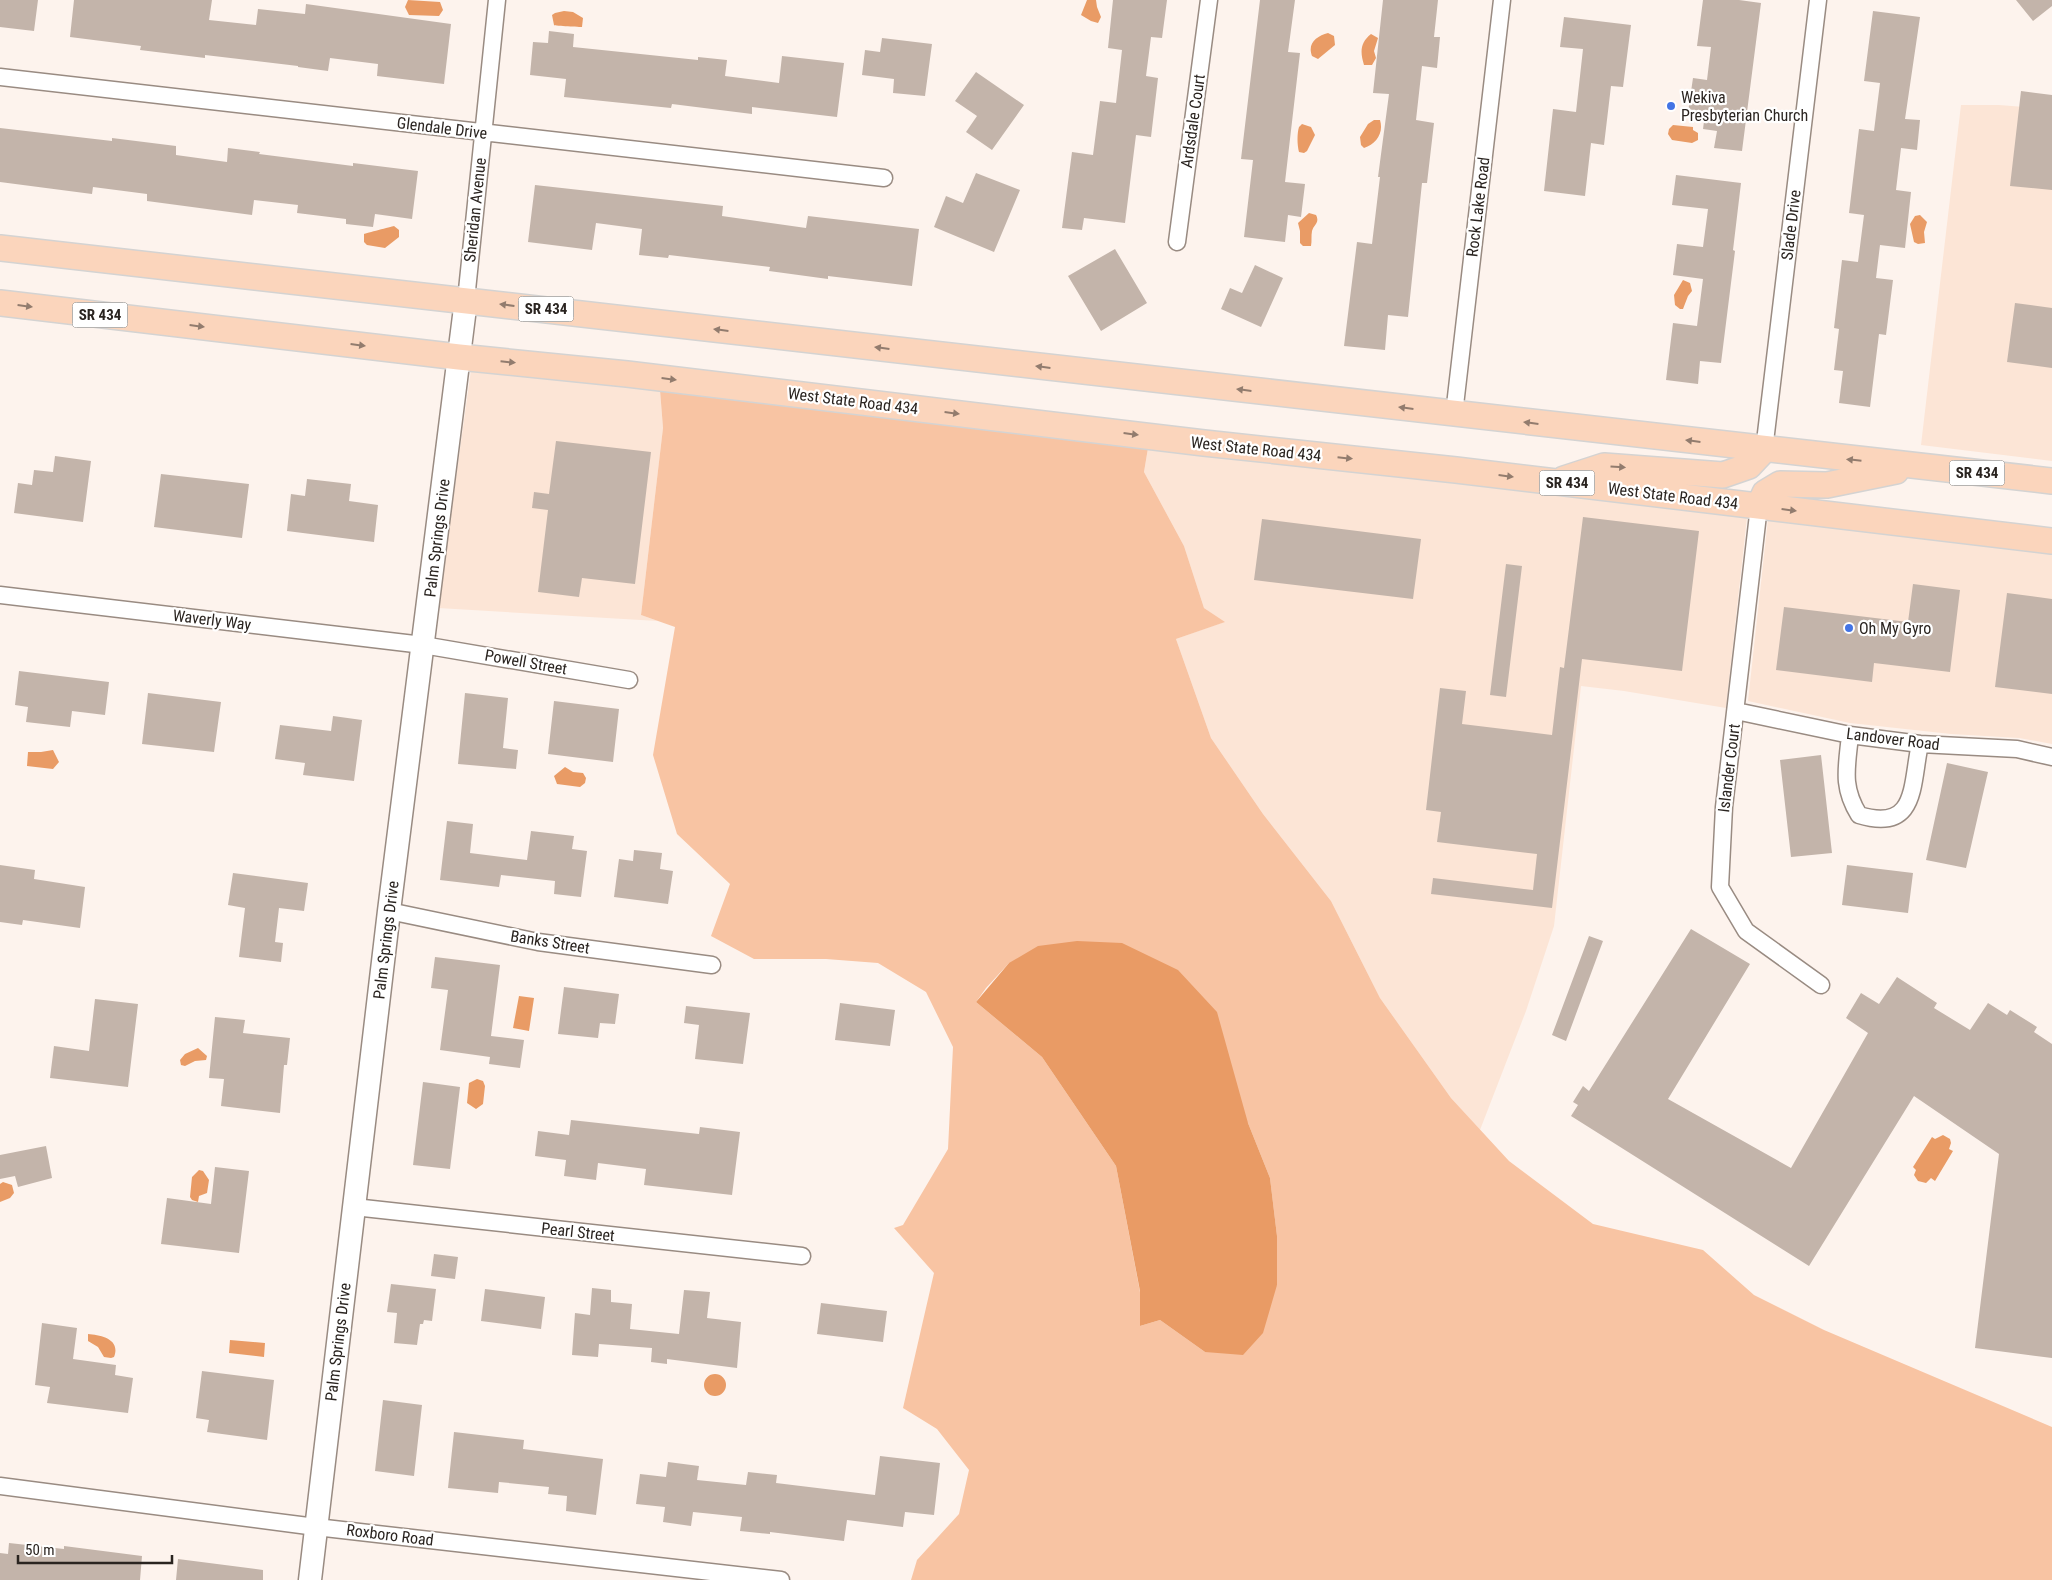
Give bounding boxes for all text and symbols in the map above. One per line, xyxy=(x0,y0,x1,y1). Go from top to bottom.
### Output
street label: Ardsdale Court xyxy=(1177,73,1209,169)
place label: Wekiva Presbyterian Church xyxy=(1681,88,1808,125)
marker: Wekiva Presbyterian Church xyxy=(1665,100,1677,112)
street label: Glendale Drive xyxy=(396,113,488,143)
street label: Rock Lake Road xyxy=(1462,156,1494,258)
street label: Sheridan Avenue xyxy=(460,157,490,263)
street label: Slade Drive xyxy=(1777,189,1805,261)
road number: SR 434 xyxy=(518,296,574,322)
one-way arrow xyxy=(499,301,515,309)
one-way arrow xyxy=(18,302,34,310)
road number: SR 434 xyxy=(72,302,128,328)
one-way arrow xyxy=(189,322,205,330)
one-way arrow xyxy=(712,326,728,334)
one-way arrow xyxy=(351,341,367,349)
one-way arrow xyxy=(874,344,890,352)
one-way arrow xyxy=(500,358,516,366)
one-way arrow xyxy=(1035,363,1051,371)
one-way arrow xyxy=(662,375,678,383)
street label: West State Road 434 xyxy=(787,384,919,418)
one-way arrow xyxy=(1236,386,1252,394)
one-way arrow xyxy=(1397,404,1413,412)
one-way arrow xyxy=(945,409,961,417)
one-way arrow xyxy=(1523,419,1539,427)
one-way arrow xyxy=(1123,430,1139,438)
street label: West State Road 434 xyxy=(1190,433,1322,465)
one-way arrow xyxy=(1685,437,1701,445)
one-way arrow xyxy=(1337,454,1353,462)
one-way arrow xyxy=(1846,456,1862,464)
road number: SR 434 xyxy=(1950,460,2004,486)
one-way arrow xyxy=(1610,464,1626,472)
road number: SR 434 xyxy=(1540,470,1594,496)
one-way arrow xyxy=(1498,472,1514,480)
street label: Palm Springs Drive xyxy=(420,478,454,598)
street label: West State Road 434 xyxy=(1607,479,1739,513)
one-way arrow xyxy=(1781,506,1797,514)
street label: Waverly Way xyxy=(172,606,253,634)
place label: Oh My Gyro xyxy=(1859,619,1931,638)
marker: Oh My Gyro xyxy=(1843,622,1855,634)
street label: Powell Street xyxy=(483,645,569,679)
street label: Islander Court xyxy=(1714,722,1744,813)
street label: Landover Road xyxy=(1845,724,1941,754)
street label: Palm Springs Drive xyxy=(369,880,403,1000)
street label: Banks Street xyxy=(509,926,591,958)
street label: Pearl Street xyxy=(540,1219,616,1245)
street label: Palm Springs Drive xyxy=(321,1282,355,1402)
street label: Roxboro Road xyxy=(345,1520,435,1550)
scale bar xyxy=(18,1532,171,1564)
text: 50 m xyxy=(25,1541,55,1559)

